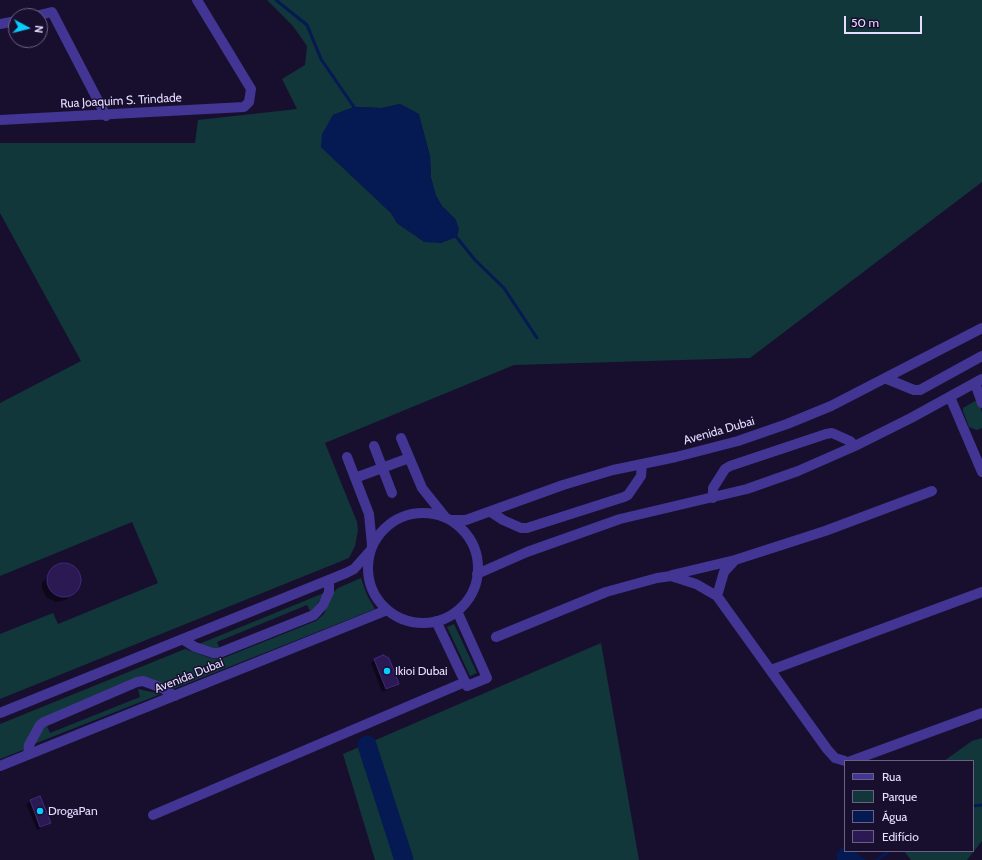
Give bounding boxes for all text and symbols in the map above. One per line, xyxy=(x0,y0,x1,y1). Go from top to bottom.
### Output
north arrow xyxy=(8,8,48,48)
scale bar xyxy=(846,8,924,34)
text: 50 m xyxy=(851,15,879,30)
text: N xyxy=(31,25,46,34)
street label: Rua Joaquim S. Trindade xyxy=(60,91,182,111)
street label: Avenida Dubai xyxy=(682,414,756,448)
street label: Avenida Dubai xyxy=(152,656,226,696)
place label: Ikioi Dubai xyxy=(395,664,448,678)
marker: Ikioi Dubai xyxy=(382,666,392,676)
legend xyxy=(844,760,974,852)
text: Rua xyxy=(882,769,901,784)
text: Parque xyxy=(882,789,917,804)
place label: DrogaPan xyxy=(48,804,98,818)
marker: DrogaPan xyxy=(35,806,45,816)
text: Água xyxy=(882,809,907,824)
text: Edifício xyxy=(882,829,919,844)

